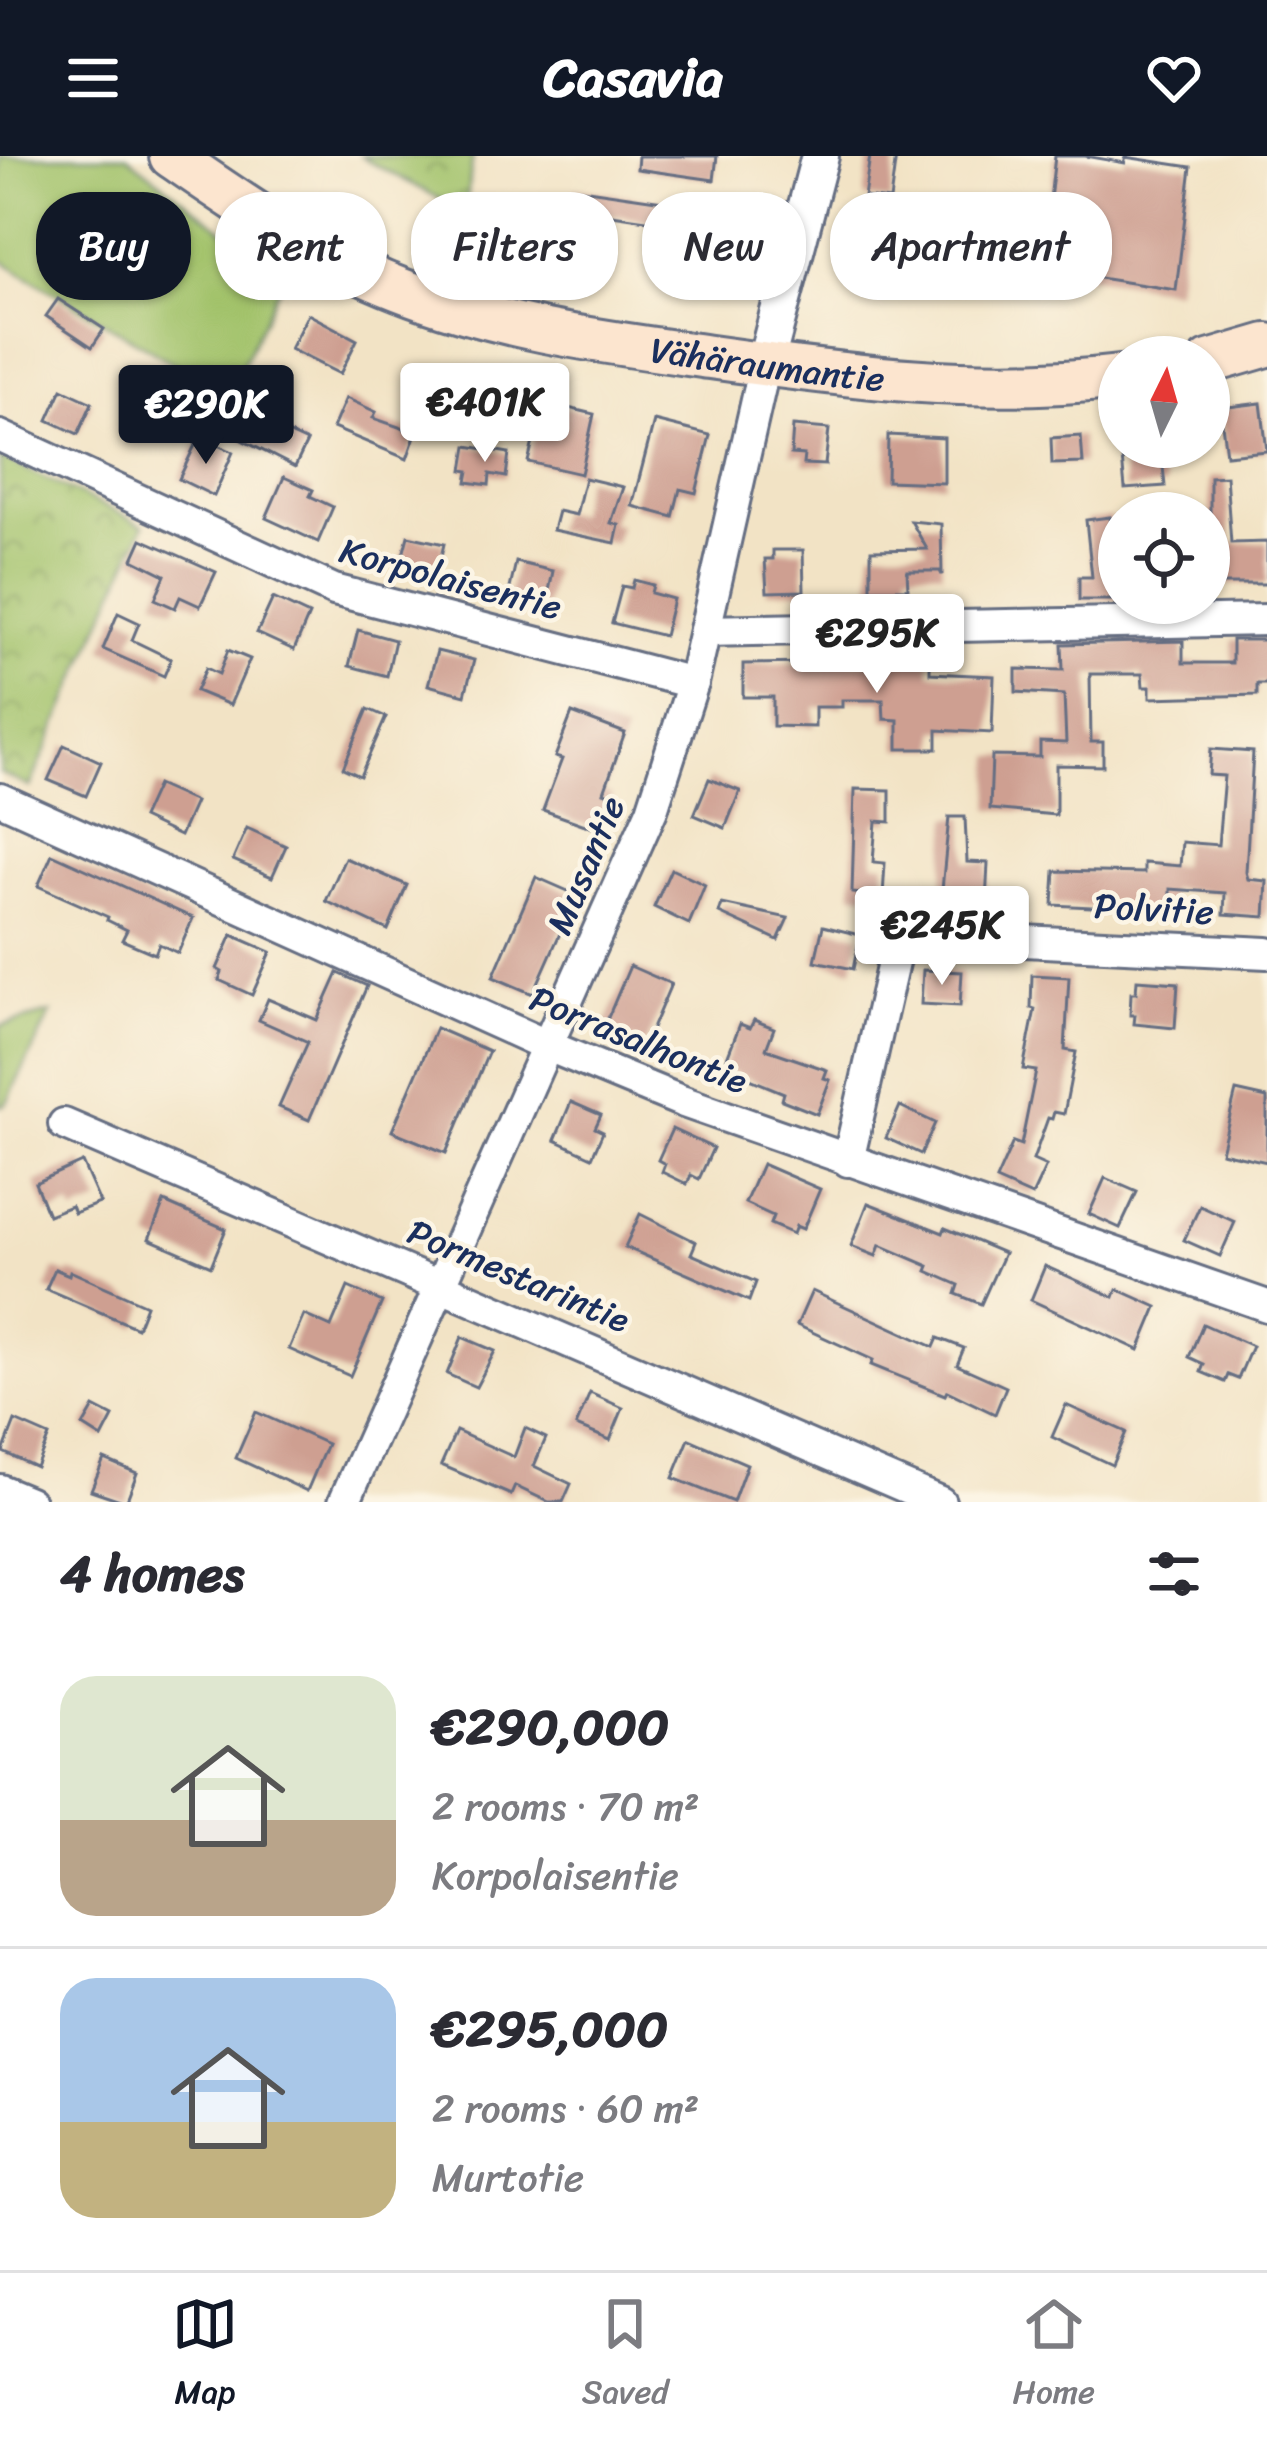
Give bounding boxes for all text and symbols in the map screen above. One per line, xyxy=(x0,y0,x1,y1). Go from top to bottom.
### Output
text: Casavia xyxy=(544,30,723,126)
icon: menu xyxy=(60,45,126,111)
icon: heart xyxy=(1141,45,1207,111)
chip: Buy xyxy=(36,192,191,300)
chip: Rent xyxy=(215,192,387,300)
chip: Filters xyxy=(411,192,618,300)
chip: New xyxy=(642,192,806,300)
chip: Apartment xyxy=(830,192,1112,300)
street label: Vähäraumantie xyxy=(646,318,888,411)
north arrow xyxy=(1098,336,1230,468)
map controls xyxy=(1098,336,1230,624)
pin: €401K xyxy=(401,363,569,465)
pin: €290K xyxy=(122,365,290,467)
text: €401K xyxy=(427,367,543,436)
text: €290K xyxy=(146,369,266,438)
button: locate xyxy=(1098,492,1230,624)
street label: Korpolaisentie xyxy=(332,519,569,639)
pin: €295K xyxy=(793,594,961,696)
text: €295K xyxy=(817,598,937,667)
street label: Musantie xyxy=(528,786,644,945)
street label: Polvitie xyxy=(1092,874,1216,944)
pin: €245K xyxy=(858,886,1026,988)
text: €245K xyxy=(882,890,1002,959)
street label: Porrasalhontie xyxy=(520,967,757,1113)
street label: Pormestarintie xyxy=(397,1200,640,1352)
text: 4 homes xyxy=(60,1529,244,1619)
icon: filters xyxy=(1141,1541,1207,1607)
text: €290,000 xyxy=(432,1682,669,1772)
icon: home xyxy=(156,1724,300,1868)
text: 2 rooms · 70 m² xyxy=(432,1772,699,1841)
text: Korpolaisentie xyxy=(432,1841,679,1910)
text: €295,000 xyxy=(432,1984,668,2074)
icon: home xyxy=(156,2026,300,2170)
text: 2 rooms · 60 m² xyxy=(432,2074,699,2143)
text: Murtotie xyxy=(432,2143,584,2212)
tab: Map xyxy=(172,2291,238,2421)
tab: Saved xyxy=(582,2291,669,2421)
tab: Home xyxy=(1013,2291,1095,2421)

